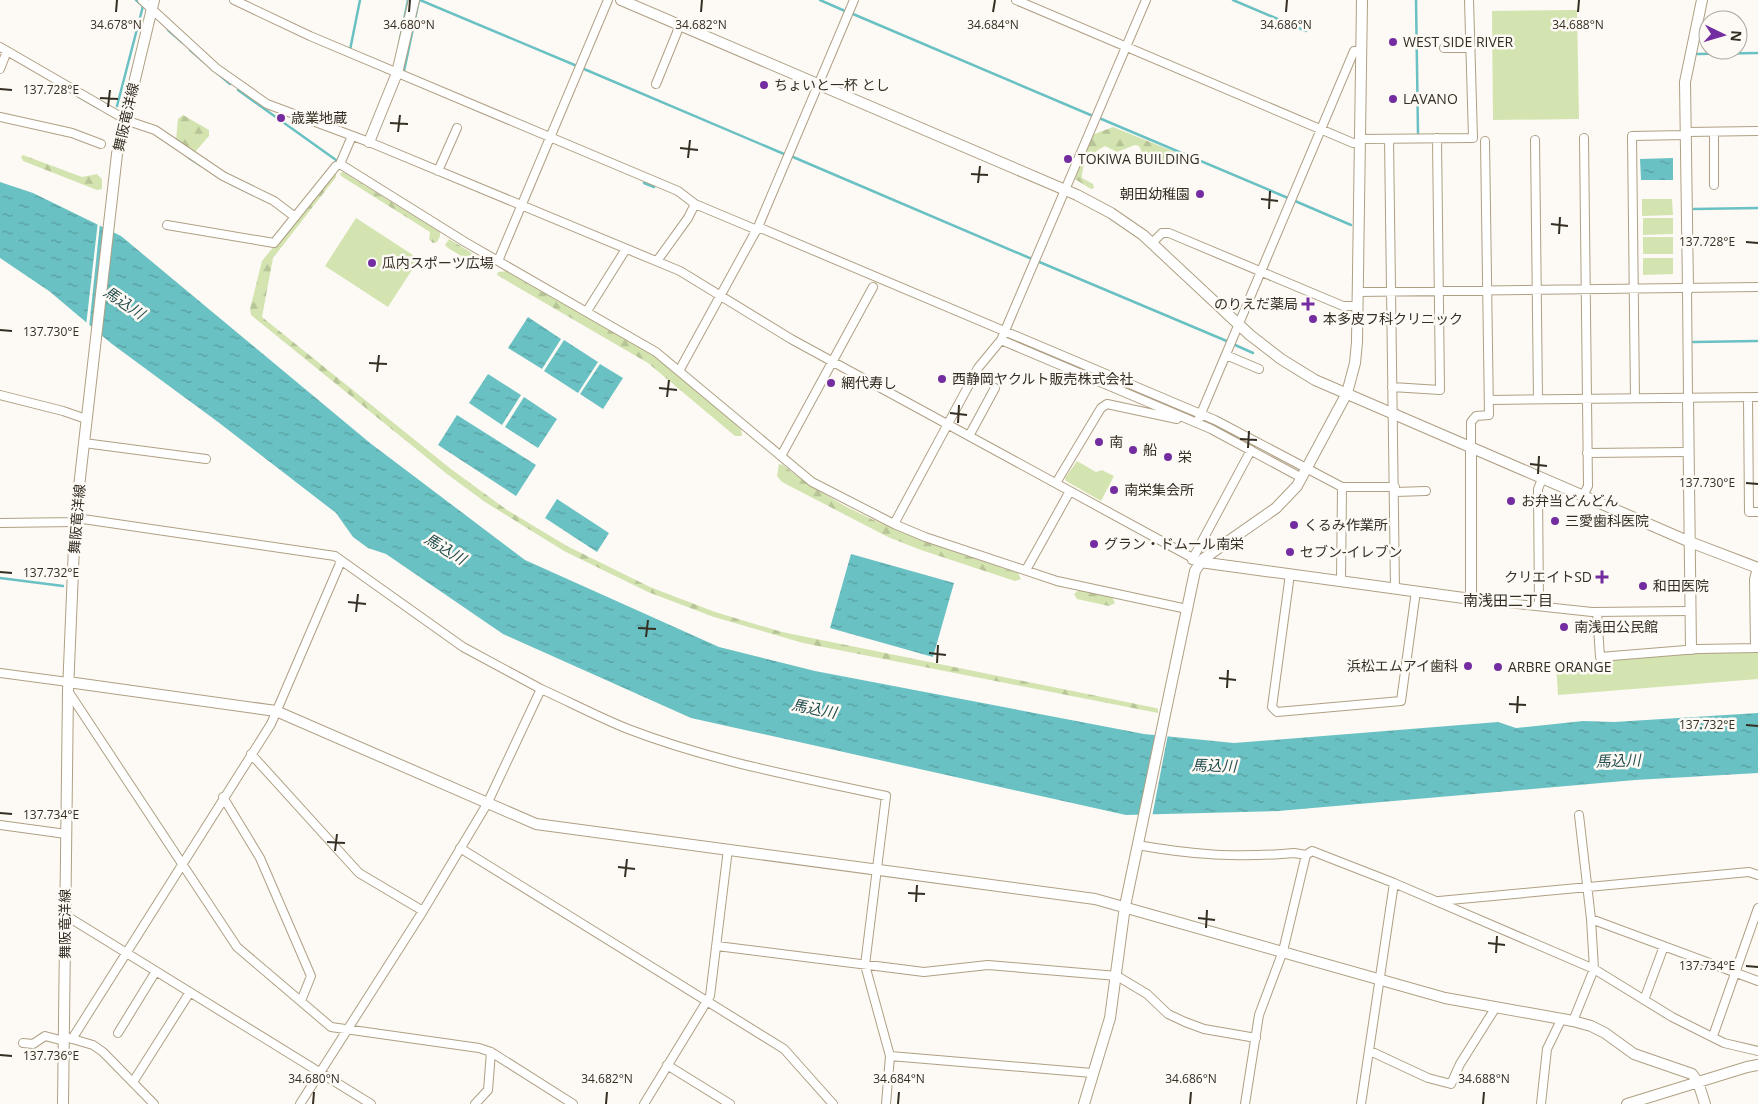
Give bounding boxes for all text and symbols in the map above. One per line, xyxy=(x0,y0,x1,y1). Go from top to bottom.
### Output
north arrow xyxy=(1698,10,1748,60)
text: 34.678°N xyxy=(90,16,142,33)
text: 34.680°N xyxy=(383,16,435,33)
text: 34.682°N xyxy=(675,16,727,33)
text: 34.684°N xyxy=(967,16,1019,33)
text: 34.686°N xyxy=(1260,16,1312,33)
text: 34.688°N xyxy=(1552,16,1604,33)
text: N xyxy=(1726,30,1746,43)
place label: WEST SIDE RIVER xyxy=(1403,32,1514,51)
marker: WEST SIDE RIVER xyxy=(1387,36,1399,48)
place label: ちょいと一杯 とし xyxy=(774,75,890,94)
marker: ちょいと一杯 とし xyxy=(758,79,770,91)
text: 137.728°E xyxy=(23,81,79,98)
street label: 舞阪竜洋線 xyxy=(108,81,143,153)
place label: LAVANO xyxy=(1403,89,1458,108)
marker: LAVANO xyxy=(1387,93,1399,105)
place label: 歳業地蔵 xyxy=(291,108,347,127)
marker: 歳業地蔵 xyxy=(275,112,287,124)
place label: TOKIWA BUILDING xyxy=(1078,149,1200,168)
marker: TOKIWA BUILDING xyxy=(1062,153,1074,165)
place label: 朝田幼稚園 xyxy=(1120,184,1190,203)
marker: 朝田幼稚園 xyxy=(1194,188,1206,200)
text: 137.728°E xyxy=(1679,233,1735,250)
place label: 瓜内スポーツ広場 xyxy=(382,253,494,272)
marker: 瓜内スポーツ広場 xyxy=(366,257,378,269)
water label: 馬込川 xyxy=(100,281,150,324)
place label: のりえだ薬局 xyxy=(1214,294,1298,313)
marker: のりえだ薬局 xyxy=(1302,298,1314,310)
place label: 本多皮フ科クリニック xyxy=(1323,309,1463,328)
marker: 本多皮フ科クリニック xyxy=(1307,313,1319,325)
text: 137.730°E xyxy=(23,323,79,340)
place label: 西静岡ヤクルト販売株式会社 xyxy=(952,369,1134,388)
place label: 網代寿し xyxy=(841,373,897,392)
marker: 西静岡ヤクルト販売株式会社 xyxy=(936,373,948,385)
marker: 網代寿し xyxy=(825,377,837,389)
place label: 南 xyxy=(1109,432,1123,451)
marker: 南 xyxy=(1093,436,1105,448)
place label: 船 xyxy=(1143,440,1157,459)
marker: 船 xyxy=(1127,444,1139,456)
place label: 栄 xyxy=(1178,447,1192,466)
marker: 栄 xyxy=(1162,451,1174,463)
text: 137.730°E xyxy=(1679,474,1735,491)
place label: 南栄集会所 xyxy=(1124,480,1194,499)
street label: 舞阪竜洋線 xyxy=(64,483,89,555)
marker: 南栄集会所 xyxy=(1108,484,1120,496)
place label: お弁当どんどん xyxy=(1521,491,1619,510)
marker: お弁当どんどん xyxy=(1505,495,1517,507)
place label: 三愛歯科医院 xyxy=(1565,511,1649,530)
place label: くるみ作業所 xyxy=(1304,515,1388,534)
marker: 三愛歯科医院 xyxy=(1549,515,1561,527)
marker: くるみ作業所 xyxy=(1288,519,1300,531)
water label: 馬込川 xyxy=(421,528,472,569)
place label: グラン・ドムール南栄 xyxy=(1104,534,1244,553)
marker: グラン・ドムール南栄 xyxy=(1088,538,1100,550)
place label: セブン-イレブン xyxy=(1300,542,1403,561)
marker: セブン-イレブン xyxy=(1284,546,1296,558)
text: 137.732°E xyxy=(23,564,79,581)
place label: クリエイトSD xyxy=(1504,567,1592,586)
marker: クリエイトSD xyxy=(1596,571,1608,583)
place label: 和田医院 xyxy=(1653,576,1709,595)
marker: 和田医院 xyxy=(1637,580,1649,592)
district label: 南浅田二丁目 xyxy=(1463,590,1553,610)
place label: 南浅田公民館 xyxy=(1574,617,1658,636)
marker: 南浅田公民館 xyxy=(1558,621,1570,633)
place label: 浜松エムアイ歯科 xyxy=(1347,656,1458,675)
place label: ARBRE ORANGE xyxy=(1508,657,1611,676)
marker: 浜松エムアイ歯科 xyxy=(1462,660,1474,672)
marker: ARBRE ORANGE xyxy=(1492,661,1504,673)
water label: 馬込川 xyxy=(790,694,840,723)
text: 137.732°E xyxy=(1679,716,1735,733)
water label: 馬込川 xyxy=(1595,749,1643,771)
water label: 馬込川 xyxy=(1191,755,1239,775)
text: 137.734°E xyxy=(23,806,79,823)
street label: 舞阪竜洋線 xyxy=(55,889,74,959)
text: 137.734°E xyxy=(1679,957,1735,974)
text: 137.736°E xyxy=(23,1047,79,1064)
text: 34.680°N xyxy=(288,1070,340,1087)
text: 34.682°N xyxy=(581,1070,633,1087)
text: 34.684°N xyxy=(873,1070,925,1087)
text: 34.686°N xyxy=(1165,1070,1217,1087)
text: 34.688°N xyxy=(1458,1070,1510,1087)

